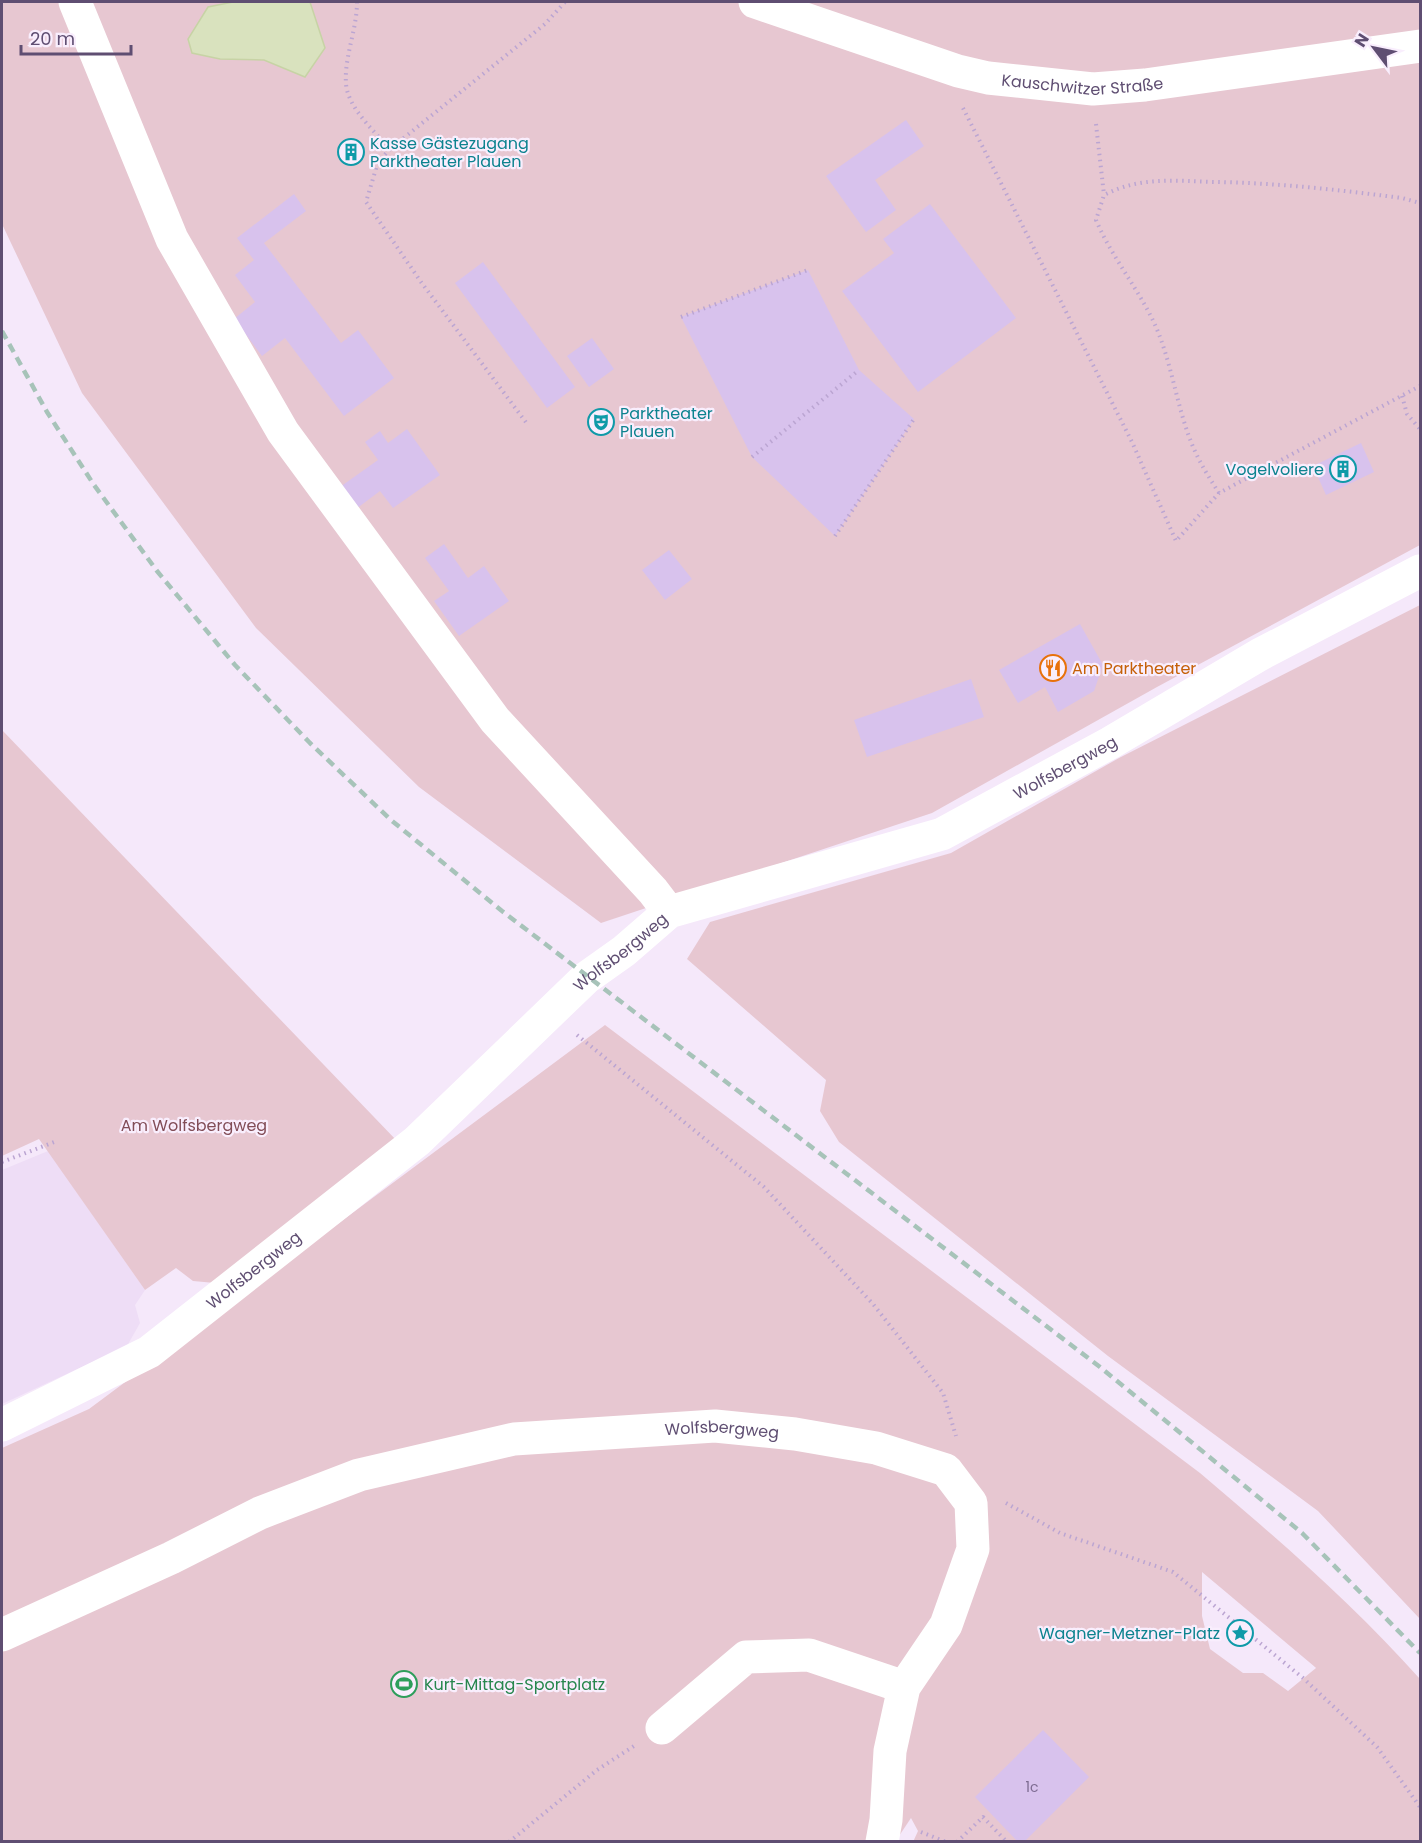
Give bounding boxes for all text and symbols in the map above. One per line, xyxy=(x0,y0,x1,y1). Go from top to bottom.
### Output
scale bar xyxy=(21,18,130,56)
north arrow xyxy=(1344,18,1404,78)
text: 20 m xyxy=(30,26,75,51)
text: N xyxy=(1349,29,1375,52)
street label: Kauschwitzer Straße xyxy=(1000,68,1165,101)
place label: Kasse Gästezugang Parktheater Plauen xyxy=(370,132,529,173)
building icon: Kasse Gästezugang Parktheater Plauen xyxy=(336,137,366,167)
place label: Parktheater Plauen xyxy=(620,402,713,443)
theatre icon: Parktheater Plauen xyxy=(586,407,616,437)
building icon: Vogelvoliere xyxy=(1328,454,1358,484)
place label: Vogelvoliere xyxy=(1225,458,1324,481)
restaurant icon: Am Parktheater xyxy=(1038,653,1068,683)
place label: Am Parktheater xyxy=(1072,657,1196,680)
street label: Wolfsbergweg xyxy=(1009,730,1121,805)
street label: Wolfsbergweg xyxy=(568,907,672,996)
park label: Am Wolfsbergweg xyxy=(121,1114,267,1137)
street label: Wolfsbergweg xyxy=(201,1225,306,1314)
street label: Wolfsbergweg xyxy=(664,1414,780,1444)
place icon: Wagner-Metzner-Platz xyxy=(1225,1618,1255,1648)
place label: Wagner-Metzner-Platz xyxy=(1039,1622,1220,1645)
sports icon: Kurt-Mittag-Sportplatz xyxy=(389,1669,419,1699)
place label: Kurt-Mittag-Sportplatz xyxy=(424,1673,605,1696)
house number: 1c xyxy=(1026,1777,1038,1797)

